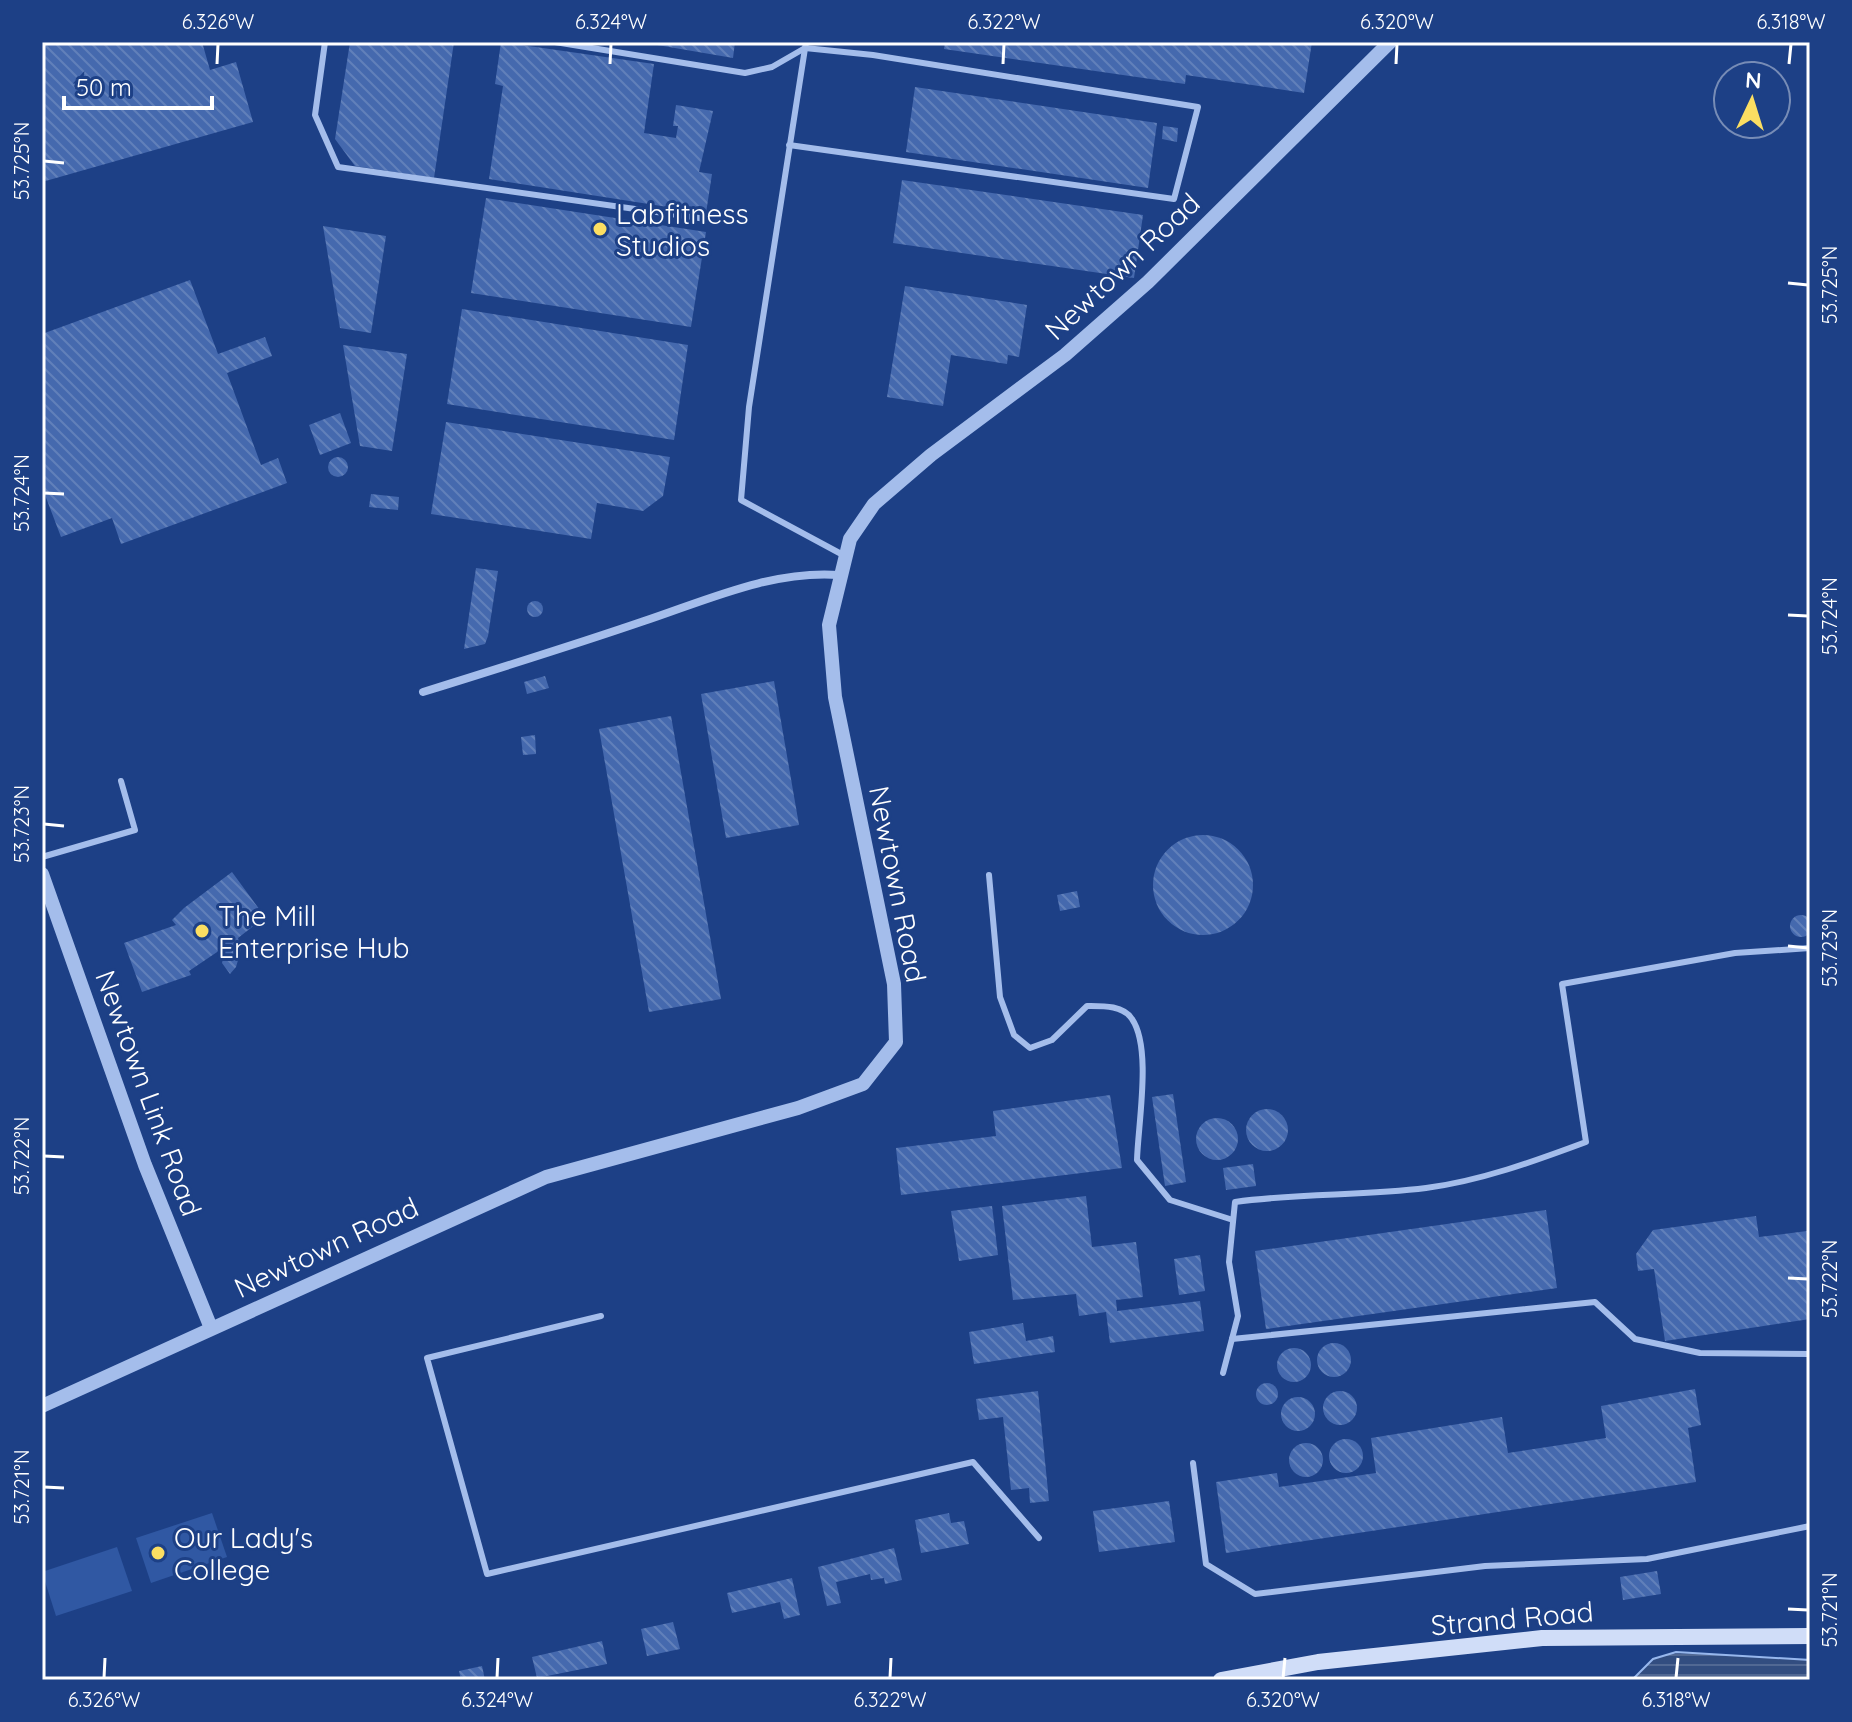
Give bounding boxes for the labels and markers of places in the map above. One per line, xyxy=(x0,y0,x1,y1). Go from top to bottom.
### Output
place label: Labfitness Studios xyxy=(616,196,749,263)
marker: Labfitness Studios xyxy=(591,220,609,238)
place label: The Mill Enterprise Hub xyxy=(218,898,409,965)
marker: The Mill Enterprise Hub xyxy=(193,922,211,940)
place label: Our Lady's College xyxy=(174,1520,313,1587)
marker: Our Lady's College xyxy=(149,1544,167,1562)

